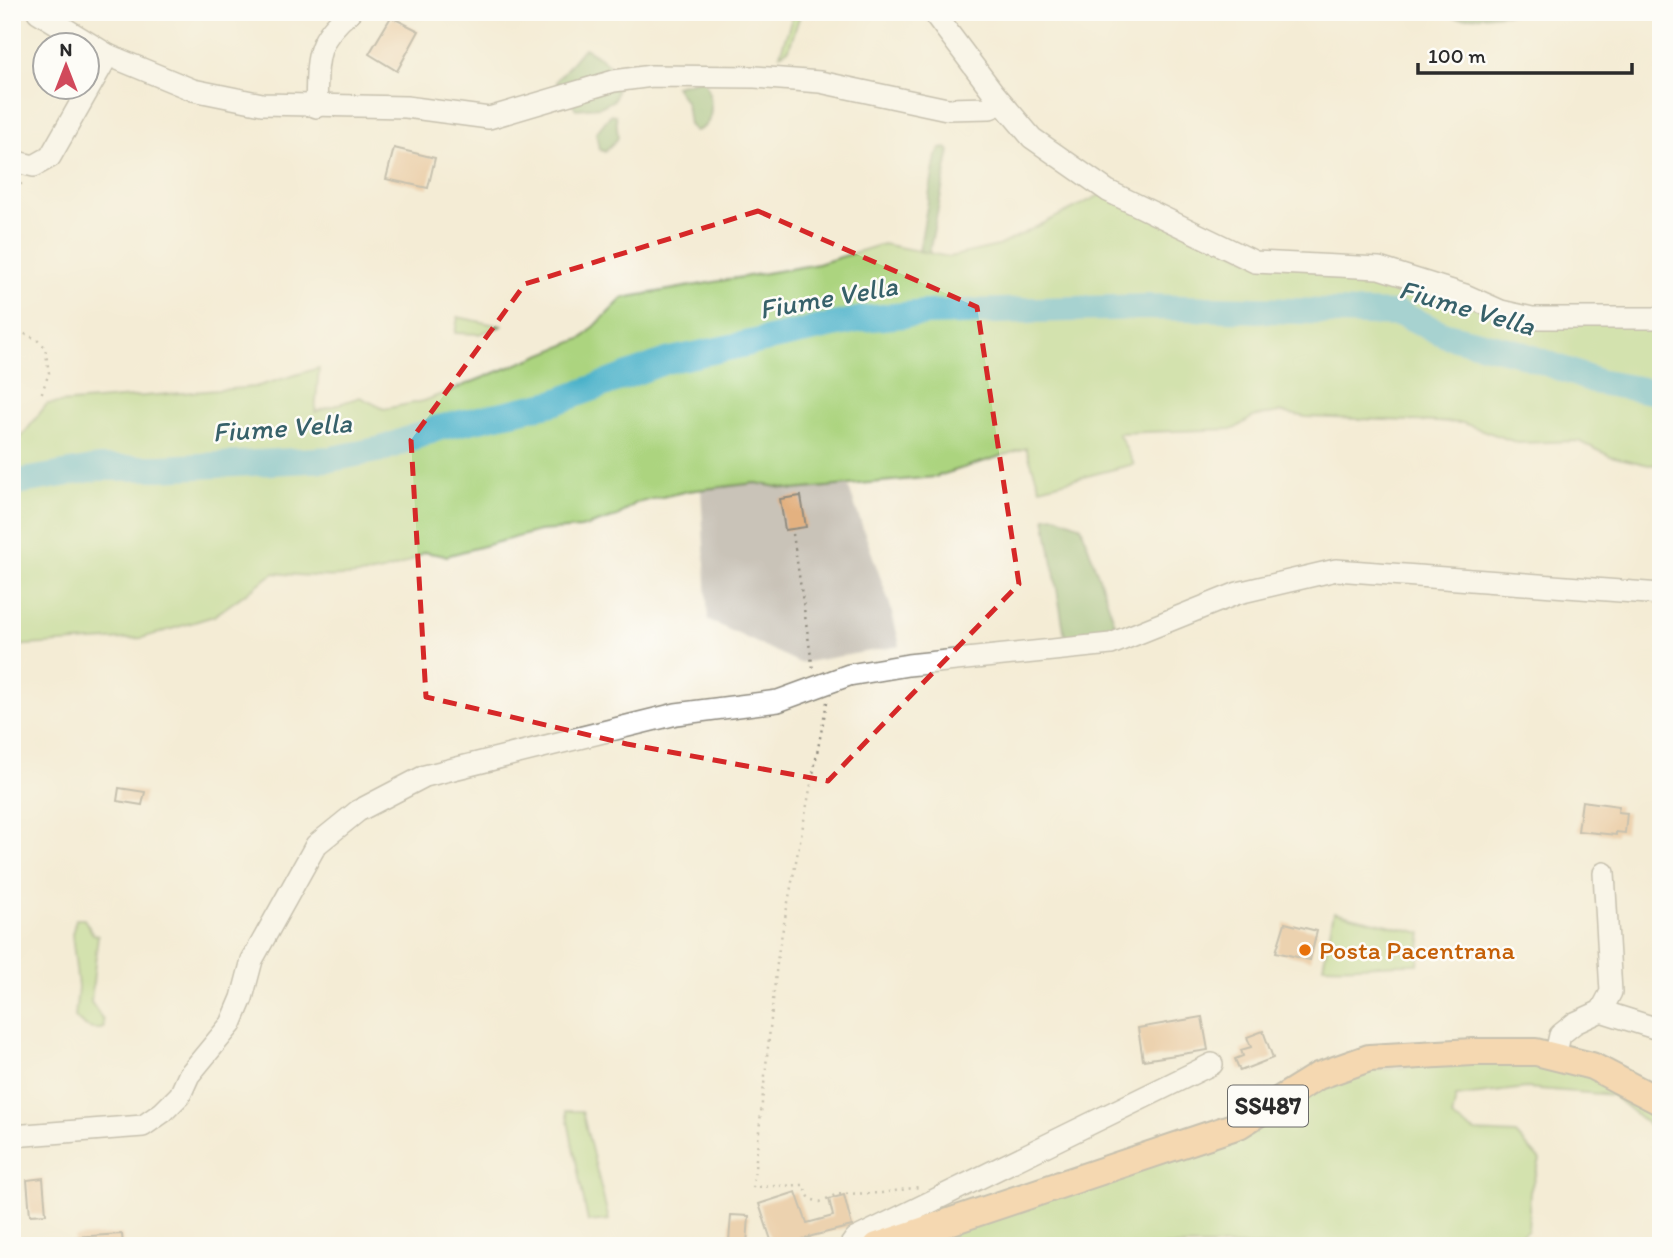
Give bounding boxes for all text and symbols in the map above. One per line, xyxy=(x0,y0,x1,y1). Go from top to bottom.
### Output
north arrow xyxy=(32,32,102,102)
scale bar xyxy=(1418,32,1631,76)
text: N xyxy=(60,38,72,61)
text: 100 m xyxy=(1428,43,1486,68)
water label: Fiume Vella xyxy=(756,268,901,326)
water label: Fiume Vella xyxy=(1395,271,1540,343)
water label: Fiume Vella xyxy=(211,405,354,449)
place label: Posta Pacentrana xyxy=(1319,934,1515,966)
marker: Posta Pacentrana xyxy=(1297,942,1313,958)
road number: SS487 xyxy=(1228,1086,1308,1126)

